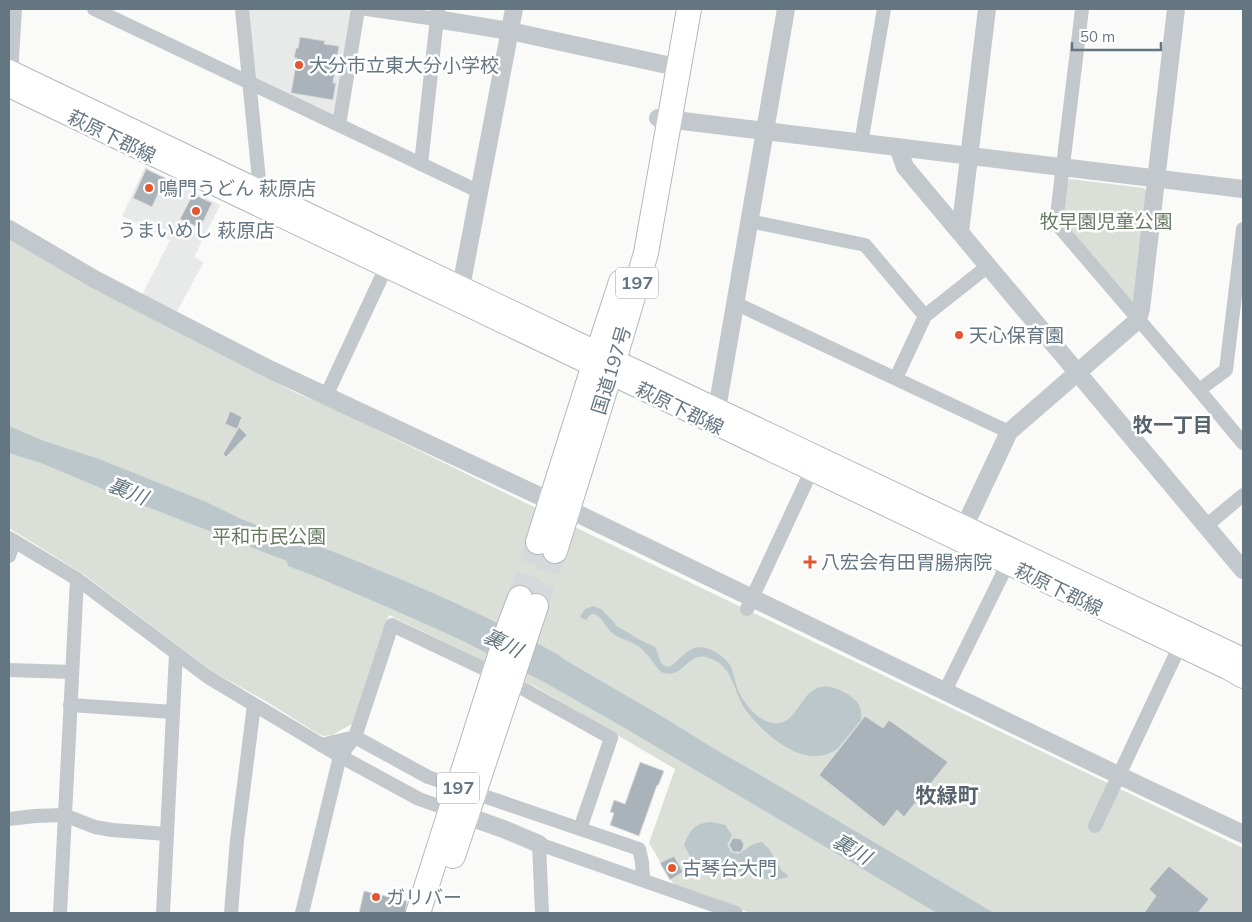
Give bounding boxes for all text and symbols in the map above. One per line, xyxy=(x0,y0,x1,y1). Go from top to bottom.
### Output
scale bar xyxy=(1072,20,1161,52)
text: 50 m xyxy=(1080,27,1115,46)
place label: 大分市立東大分小学校 xyxy=(309,53,499,77)
marker: 大分市立東大分小学校 xyxy=(293,59,305,71)
street label: 萩原下郡線 xyxy=(64,104,160,168)
place label: 鳴門うどん 萩原店 xyxy=(159,176,316,200)
marker: 鳴門うどん 萩原店 xyxy=(143,182,155,194)
marker: うまいめし 萩原店 xyxy=(190,205,202,217)
park label: 牧早園児童公園 xyxy=(1039,209,1173,233)
place label: うまいめし 萩原店 xyxy=(118,218,274,242)
road number: 197 xyxy=(616,268,658,298)
street label: 国道197号 xyxy=(586,323,636,417)
place label: 天心保育園 xyxy=(969,323,1064,347)
marker: 天心保育園 xyxy=(953,329,965,341)
street label: 萩原下郡線 xyxy=(632,376,728,440)
district label: 牧一丁目 xyxy=(1133,412,1213,437)
water label: 裏川 xyxy=(105,471,153,510)
park label: 平和市民公園 xyxy=(212,524,326,548)
place label: 八宏会有田胃腸病院 xyxy=(821,550,992,574)
marker: 八宏会有田胃腸病院 xyxy=(803,555,817,569)
street label: 萩原下郡線 xyxy=(1011,557,1107,621)
water label: 裏川 xyxy=(480,623,528,663)
road number: 197 xyxy=(437,772,479,804)
district label: 牧緑町 xyxy=(916,782,979,808)
water label: 裏川 xyxy=(829,828,878,870)
place label: 古琴台大門 xyxy=(682,856,777,880)
marker: 古琴台大門 xyxy=(666,862,678,874)
place label: ガリバー xyxy=(386,885,462,909)
marker: ガリバー xyxy=(370,891,382,903)

